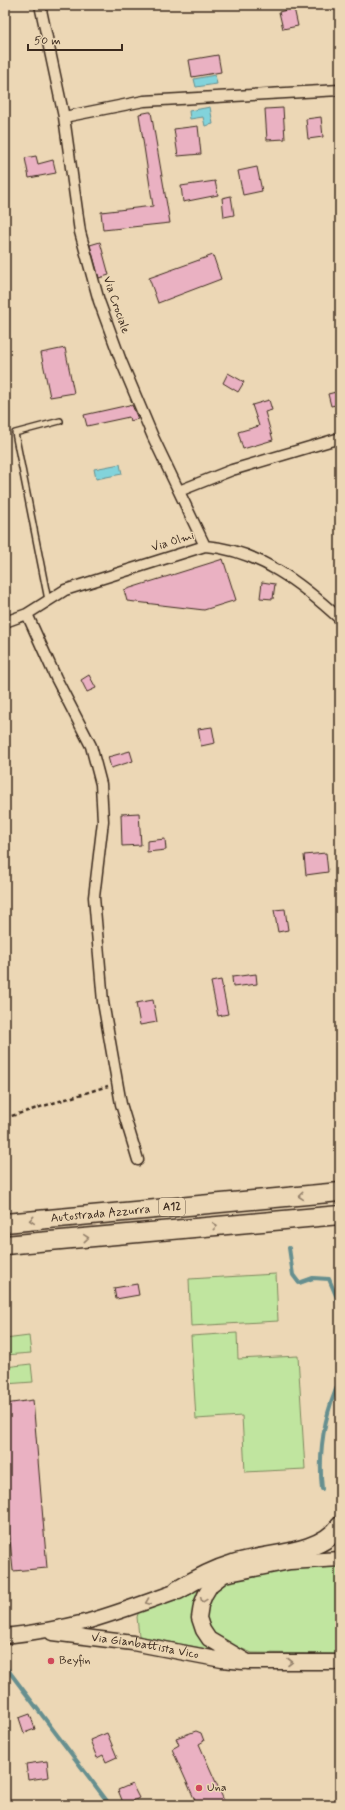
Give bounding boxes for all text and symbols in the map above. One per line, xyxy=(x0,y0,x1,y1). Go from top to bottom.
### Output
scale bar xyxy=(28,26,122,52)
text: 50 m xyxy=(34,33,61,49)
street label: Via Crociale xyxy=(99,274,133,336)
street label: Via Olmi xyxy=(150,528,197,556)
one-way arrow xyxy=(298,1191,304,1200)
road number: A12 xyxy=(159,1198,185,1216)
street label: Autostrada Azzurra xyxy=(50,1202,151,1227)
one-way arrow xyxy=(29,1215,35,1224)
one-way arrow xyxy=(212,1222,218,1231)
one-way arrow xyxy=(83,1233,89,1242)
one-way arrow xyxy=(200,1596,208,1603)
one-way arrow xyxy=(144,1597,151,1605)
street label: Via Gianbattista Vico xyxy=(90,1630,200,1663)
place label: Beyfin xyxy=(59,1653,91,1669)
marker: Beyfin xyxy=(46,1656,56,1666)
one-way arrow xyxy=(287,1658,293,1666)
place label: Una xyxy=(207,1780,227,1796)
marker: Una xyxy=(194,1783,204,1793)

